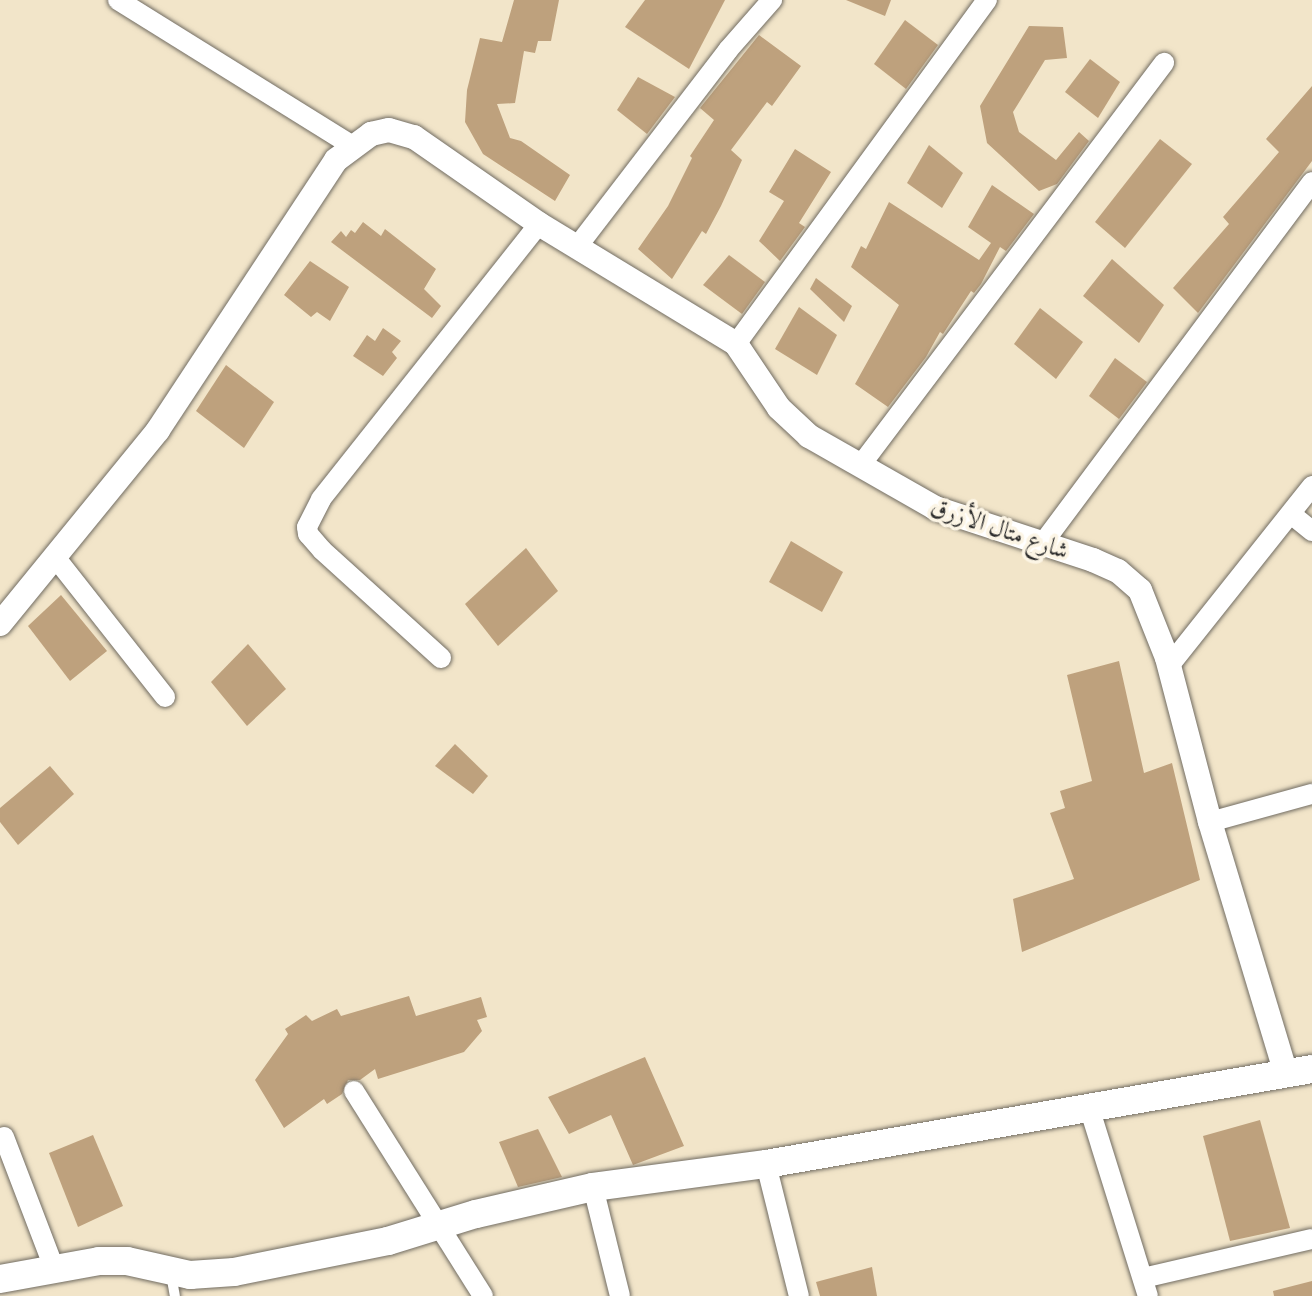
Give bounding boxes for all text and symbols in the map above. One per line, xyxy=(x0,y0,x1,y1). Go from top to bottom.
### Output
street label: شارع متال الأزرق xyxy=(927,491,1073,565)

